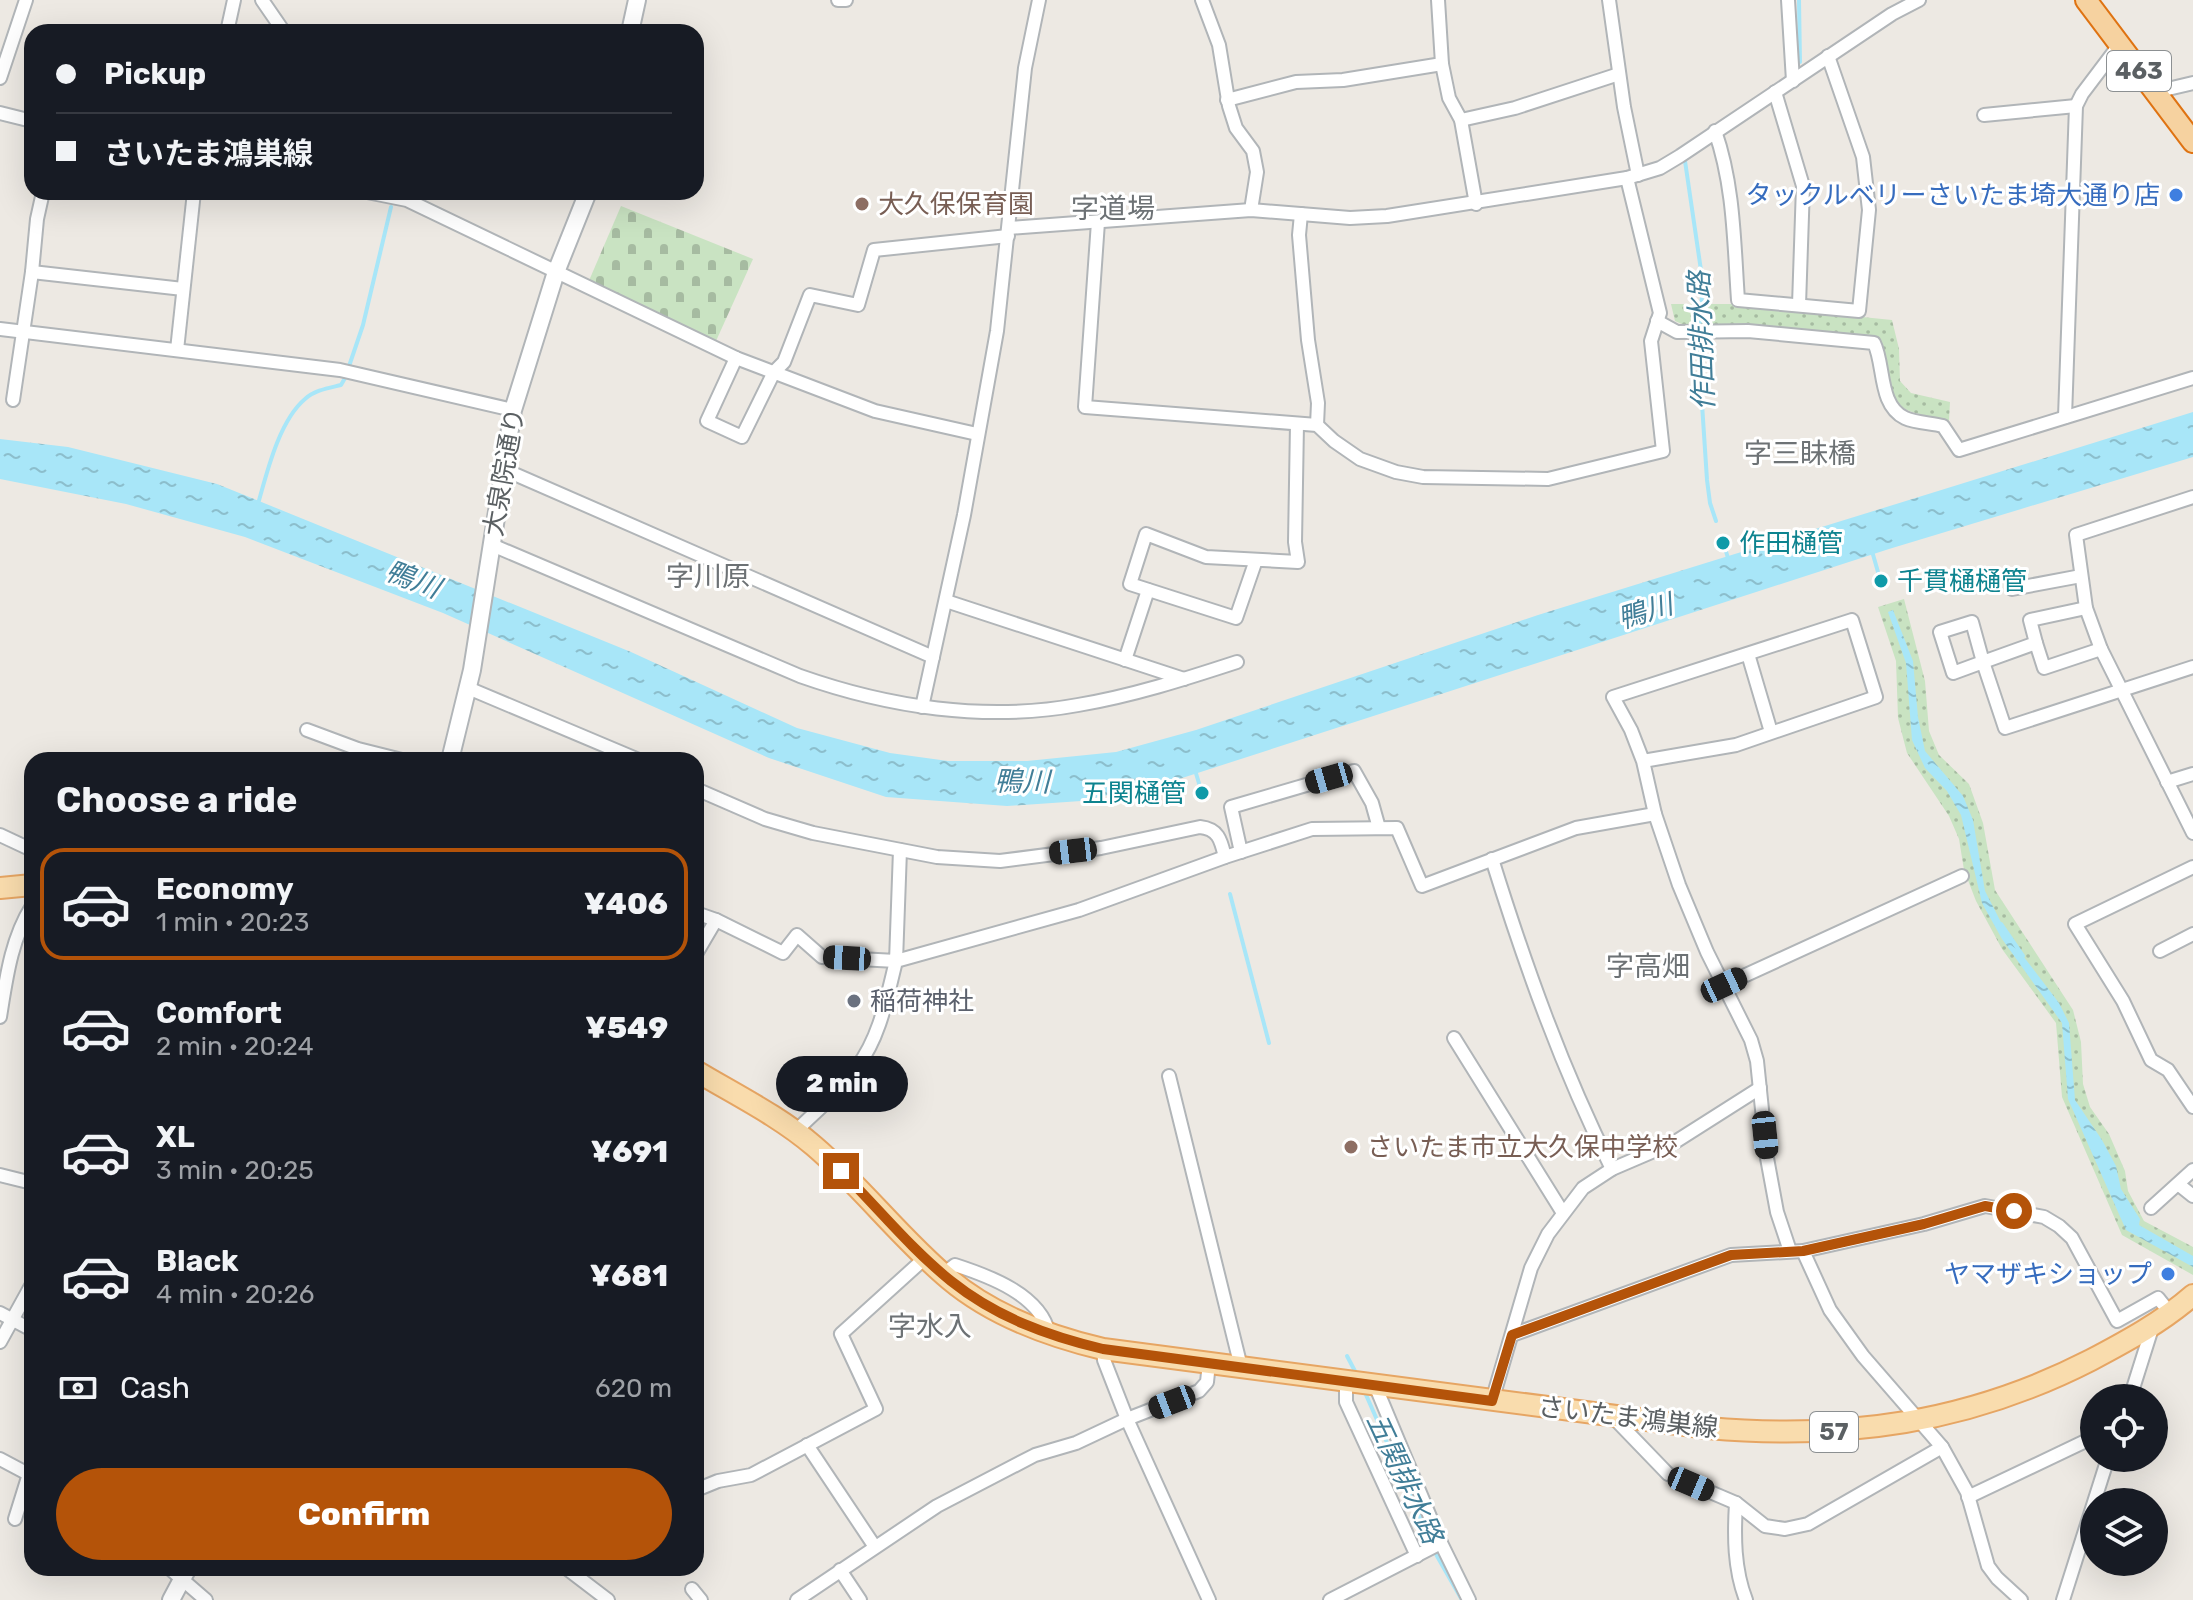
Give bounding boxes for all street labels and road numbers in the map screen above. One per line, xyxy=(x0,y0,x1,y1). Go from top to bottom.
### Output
road number: 463 xyxy=(2107,51,2171,91)
street label: 大泉院通り xyxy=(478,405,531,539)
street label: さいたま鴻巣線 xyxy=(1536,1391,1720,1444)
road number: 57 xyxy=(1810,1412,1858,1452)

